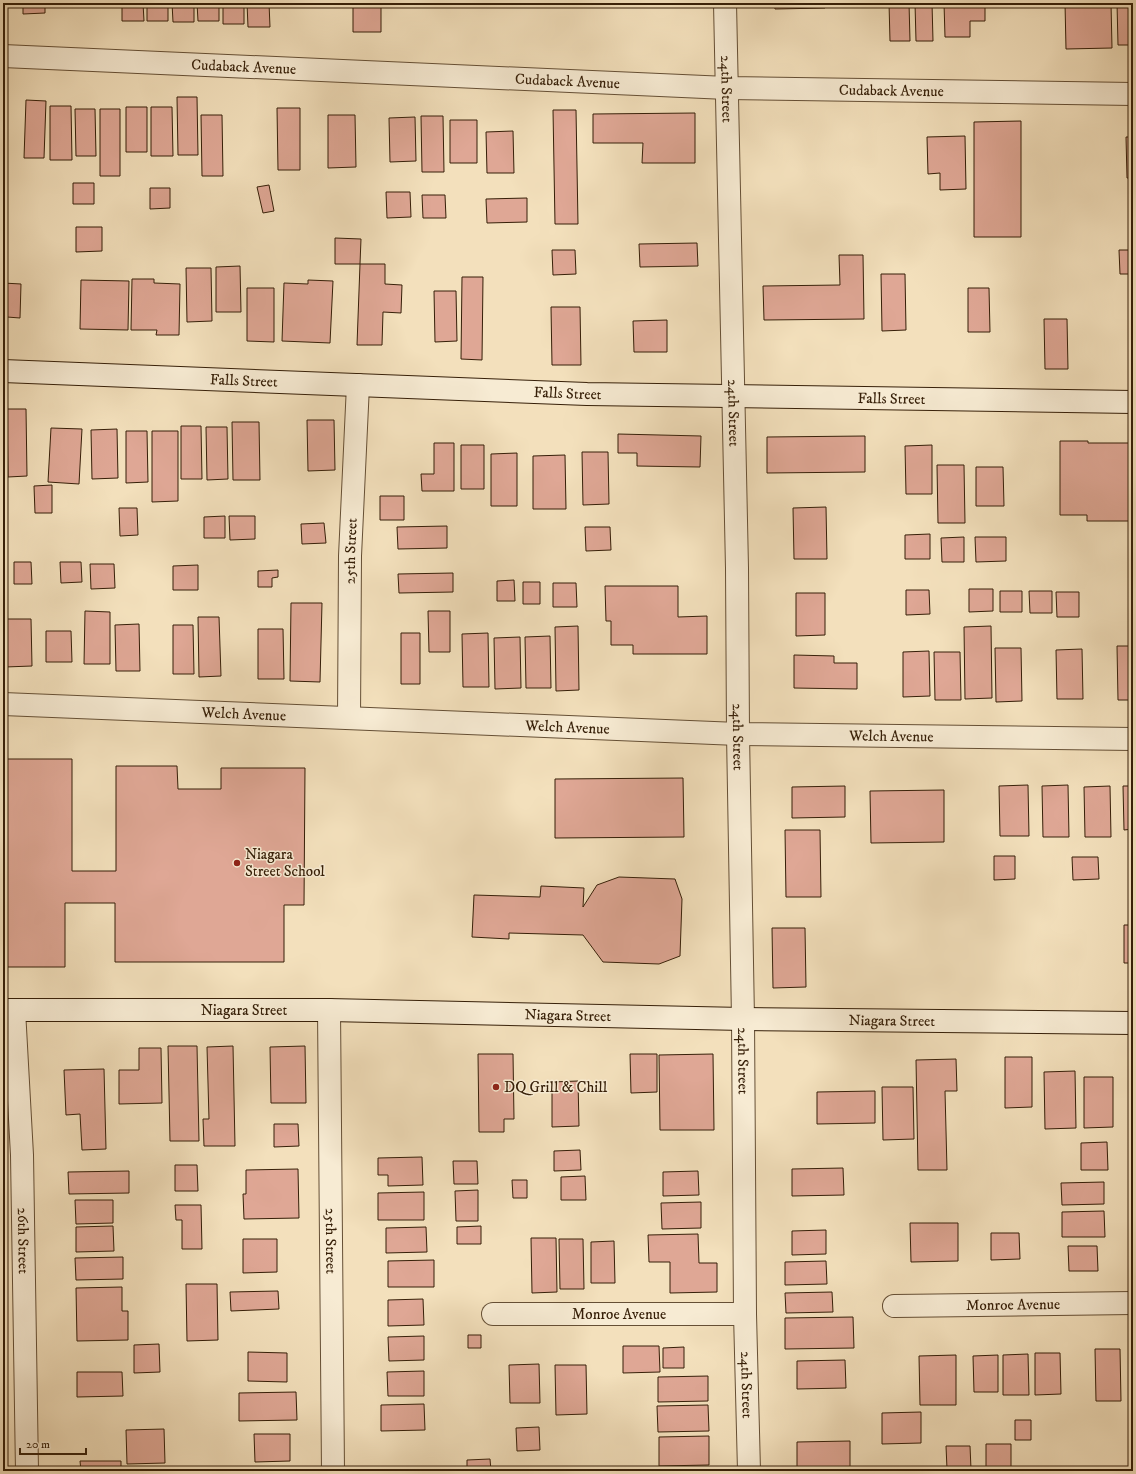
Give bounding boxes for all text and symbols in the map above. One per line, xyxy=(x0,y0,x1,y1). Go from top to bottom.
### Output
street label: Cudaback Avenue xyxy=(191,55,297,79)
street label: 24th Street xyxy=(716,55,737,123)
street label: Cudaback Avenue xyxy=(515,70,620,93)
street label: Cudaback Avenue xyxy=(839,81,944,101)
street label: Falls Street xyxy=(209,370,278,392)
street label: 24th Street xyxy=(723,379,743,447)
street label: Falls Street xyxy=(533,383,602,404)
street label: Falls Street xyxy=(857,389,926,409)
street label: 25th Street xyxy=(341,517,362,584)
street label: Welch Avenue xyxy=(200,703,286,726)
street label: 24th Street xyxy=(728,703,748,771)
street label: Welch Avenue xyxy=(524,716,610,739)
street label: Welch Avenue xyxy=(848,726,934,746)
place label: Niagara Street School xyxy=(245,845,325,881)
marker: Niagara Street School xyxy=(232,858,242,868)
street label: Niagara Street xyxy=(201,1001,287,1020)
street label: Niagara Street xyxy=(524,1005,612,1026)
street label: Niagara Street xyxy=(848,1011,935,1031)
street label: 24th Street xyxy=(733,1027,753,1095)
place label: DQ Grill & Chill xyxy=(504,1078,608,1097)
marker: DQ Grill & Chill xyxy=(491,1082,501,1092)
street label: 26th Street xyxy=(13,1207,33,1274)
street label: 25th Street xyxy=(321,1208,340,1274)
street label: Monroe Avenue xyxy=(966,1295,1060,1315)
street label: Monroe Avenue xyxy=(572,1305,666,1324)
street label: 24th Street xyxy=(736,1351,757,1419)
scale bar xyxy=(20,1430,86,1456)
text: 20 m xyxy=(26,1437,50,1452)

